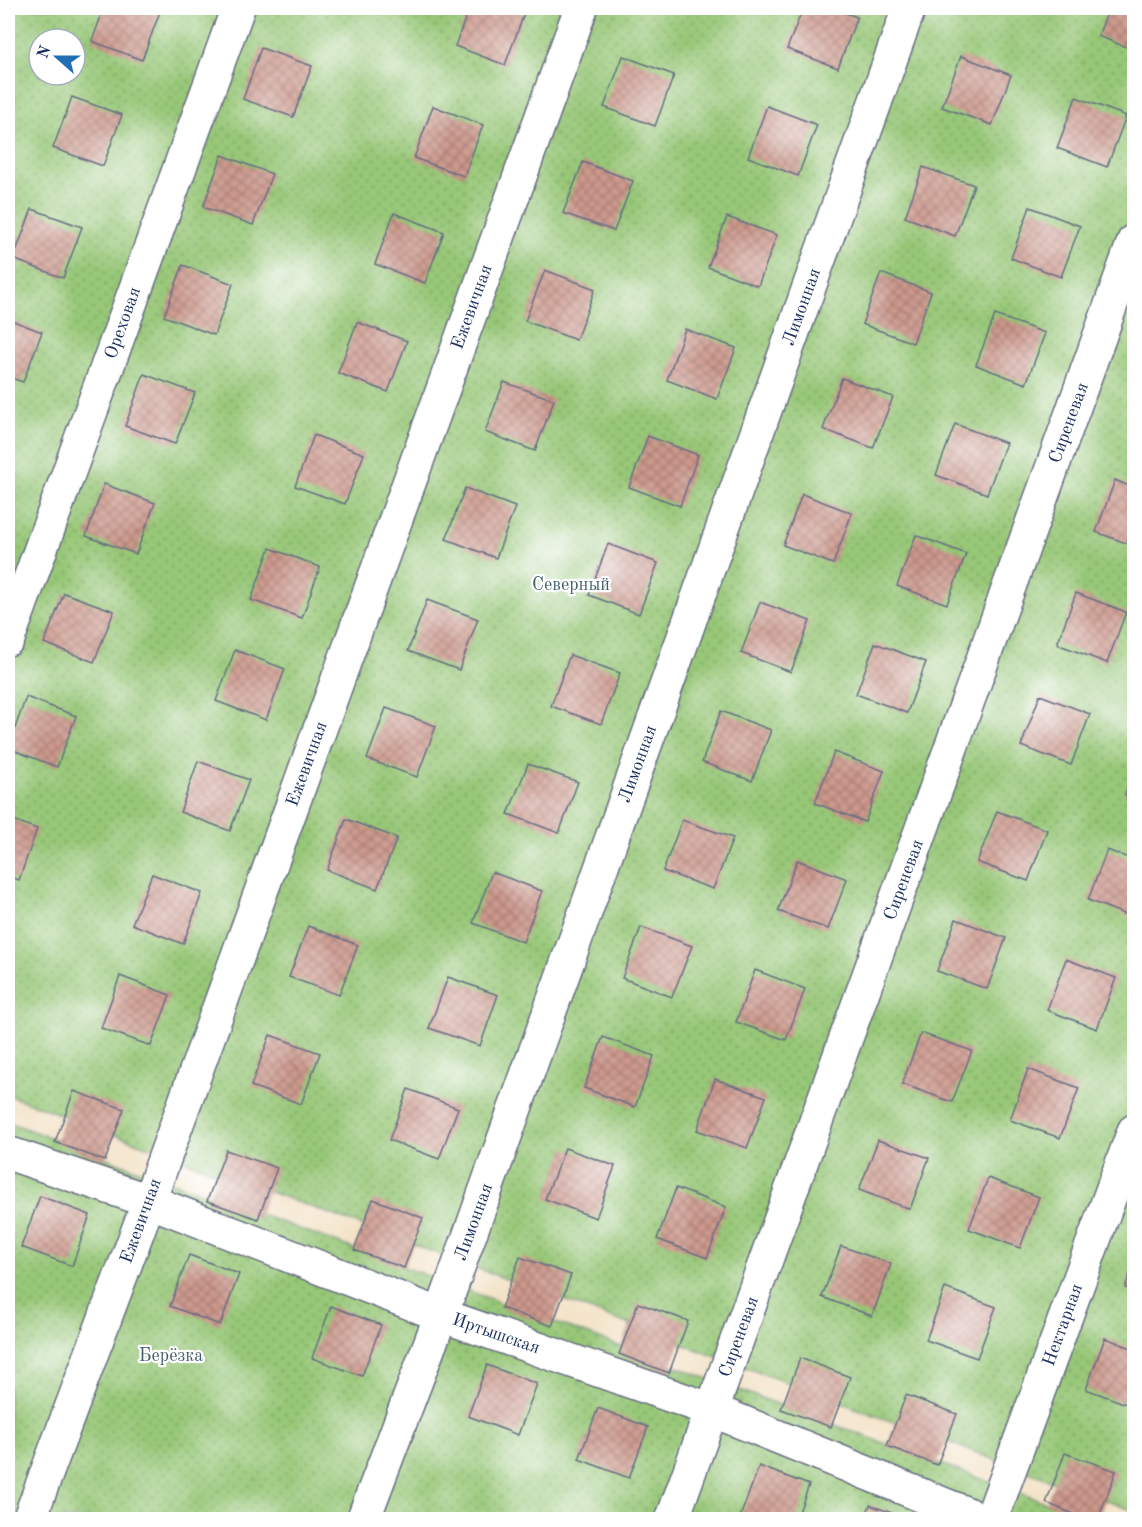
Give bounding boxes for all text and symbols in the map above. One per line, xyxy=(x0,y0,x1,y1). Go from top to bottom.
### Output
north arrow xyxy=(27,27,87,87)
text: N xyxy=(35,43,55,61)
street label: Ежевичная xyxy=(448,262,496,352)
street label: Лимонная xyxy=(780,266,824,348)
street label: Ореховая xyxy=(102,285,144,361)
street label: Сиреневая xyxy=(1046,380,1092,466)
park label: Северный xyxy=(532,576,610,594)
street label: Ежевичная xyxy=(283,719,331,809)
street label: Лимонная xyxy=(616,723,660,805)
street label: Сиреневая xyxy=(881,837,927,923)
street label: Ежевичная xyxy=(117,1176,165,1266)
street label: Лимонная xyxy=(452,1181,496,1263)
street label: Нектарная xyxy=(1040,1281,1086,1369)
street label: Сиреневая xyxy=(716,1294,762,1380)
street label: Иртышская xyxy=(450,1311,542,1357)
park label: Берёзка xyxy=(139,1347,203,1365)

